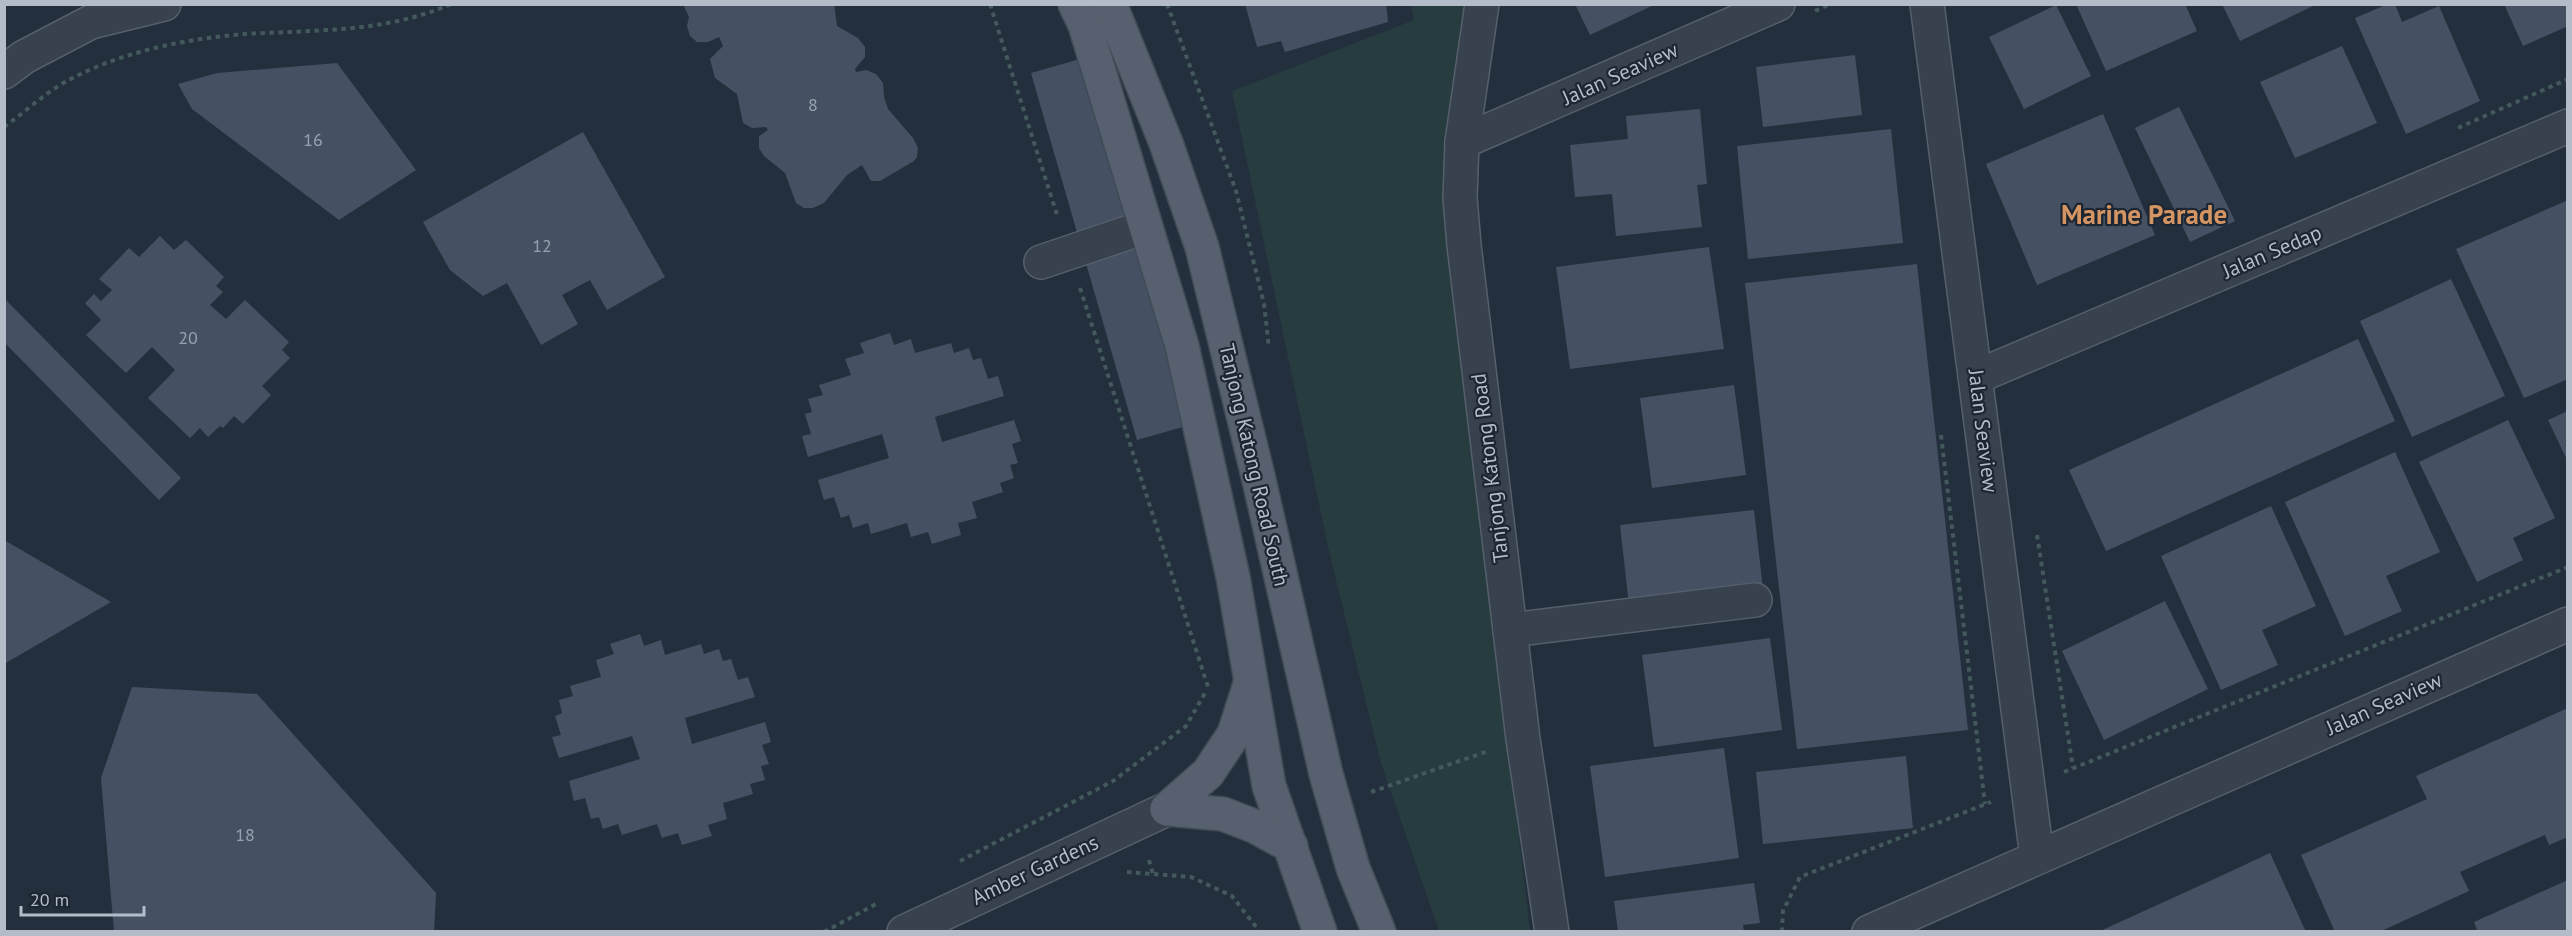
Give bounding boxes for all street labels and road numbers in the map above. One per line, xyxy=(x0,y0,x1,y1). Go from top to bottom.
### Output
street label: Jalan Seaview xyxy=(1557,36,1682,112)
street label: Jalan Sedap xyxy=(2217,219,2325,285)
street label: Tanjong Katong Road South xyxy=(1213,341,1296,589)
street label: Jalan Seaview xyxy=(1962,367,2005,495)
street label: Tanjong Katong Road xyxy=(1465,372,1514,564)
street label: Jalan Seaview xyxy=(2321,666,2446,742)
street label: Amber Gardens xyxy=(967,828,1102,911)

